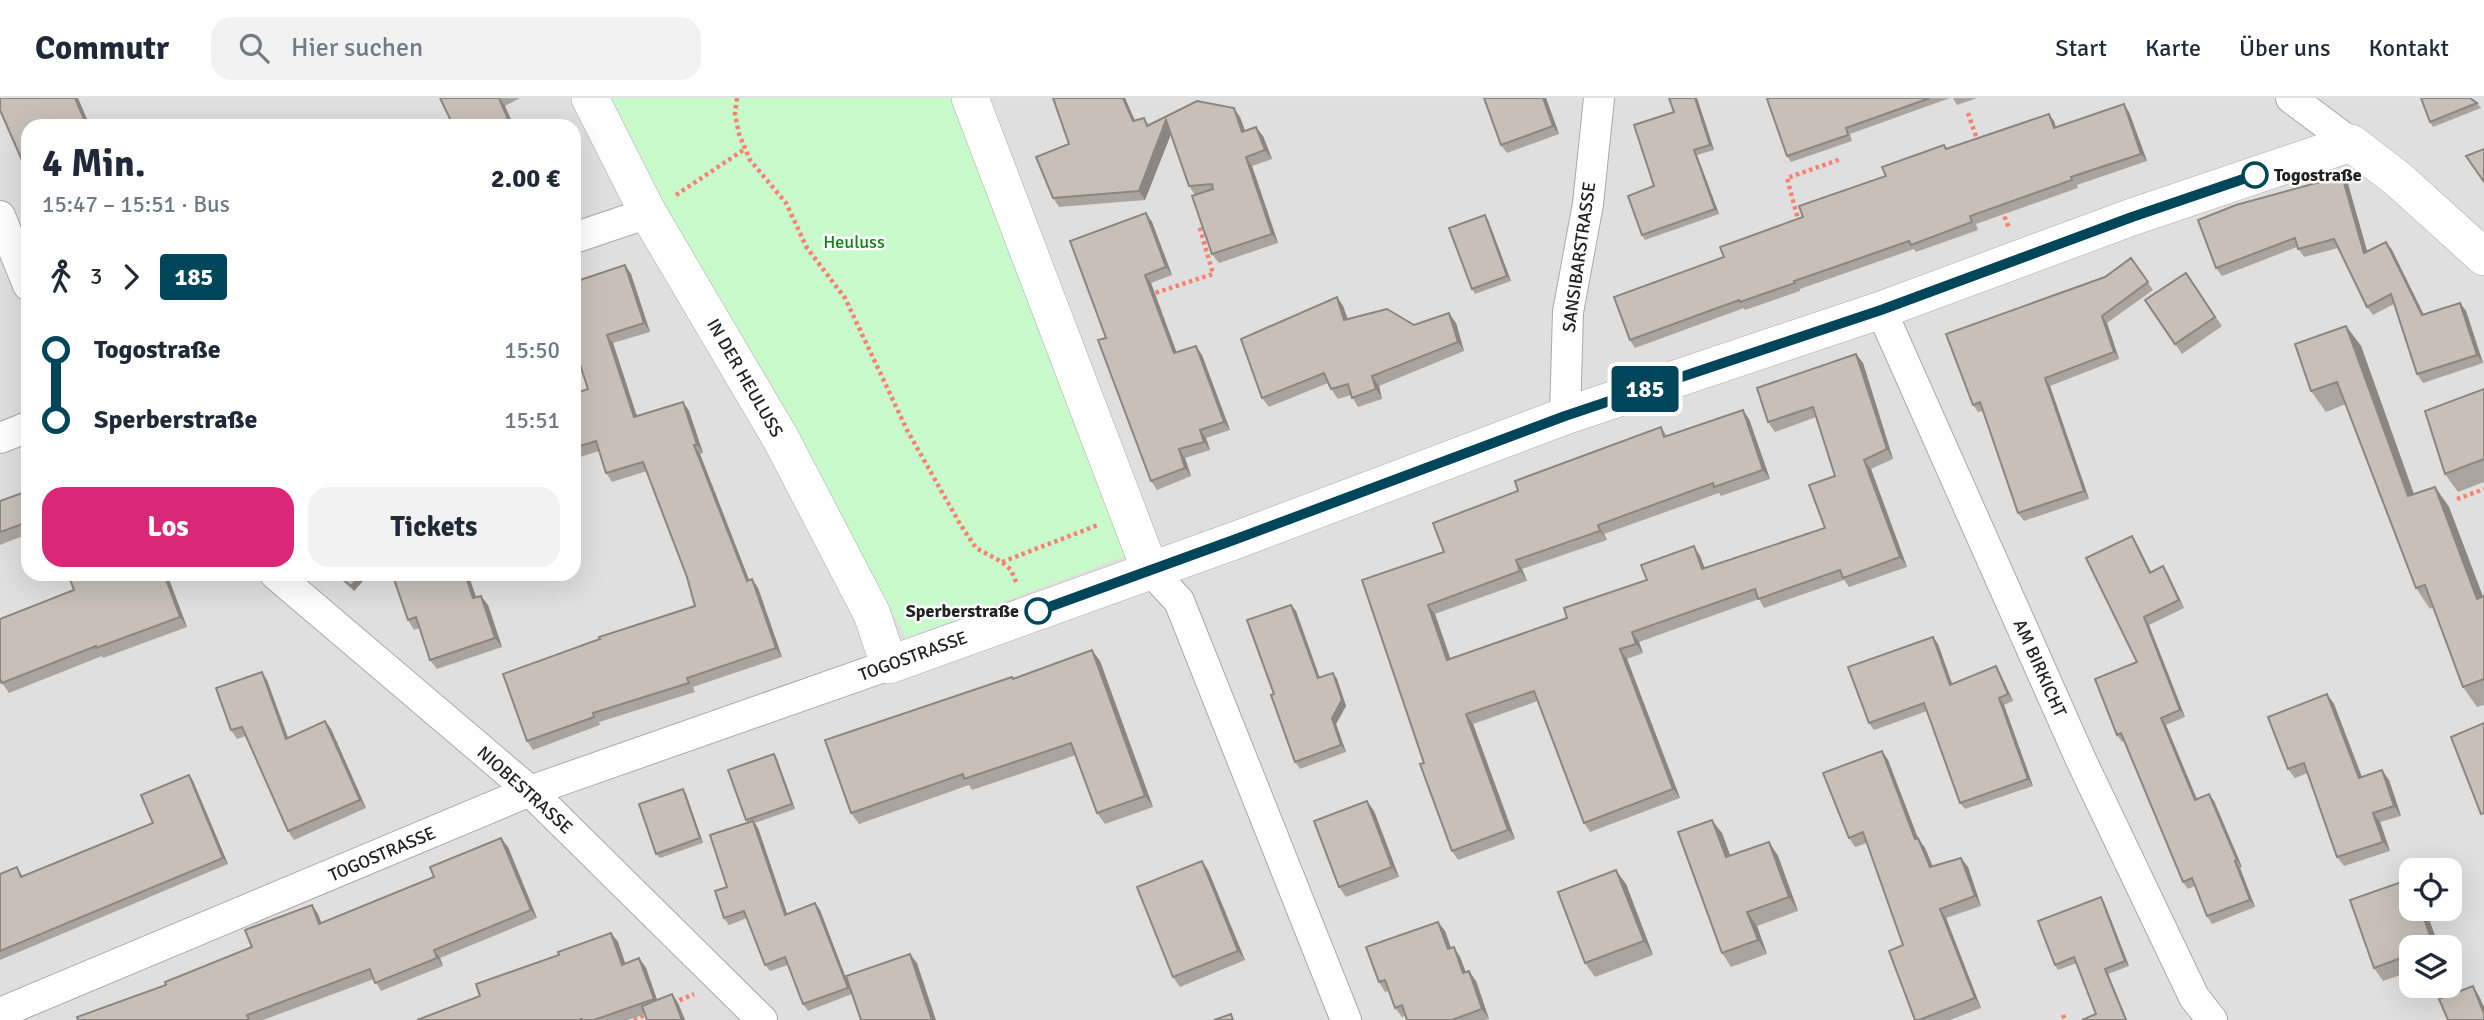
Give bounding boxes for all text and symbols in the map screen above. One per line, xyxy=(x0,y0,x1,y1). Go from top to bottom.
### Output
search box xyxy=(211,17,701,80)
text: Commutr xyxy=(35,28,169,69)
icon: search xyxy=(235,29,273,67)
text: Hier suchen xyxy=(291,32,423,64)
text: Start xyxy=(2055,33,2107,63)
text: Karte xyxy=(2145,33,2201,63)
text: Über uns xyxy=(2239,33,2331,63)
text: Kontakt xyxy=(2369,33,2449,63)
text: 4 Min. xyxy=(42,140,146,187)
marker: Togostraße xyxy=(2242,162,2268,188)
text: 2.00 € xyxy=(491,163,560,195)
place label: Togostraße xyxy=(2274,164,2362,186)
street label: SANSIBARSTRASSE xyxy=(1558,180,1600,334)
text: 15:47 – 15:51 · Bus xyxy=(42,190,230,219)
park label: Heuluss xyxy=(823,231,885,253)
icon: walk xyxy=(42,258,80,296)
icon: forward xyxy=(112,258,150,296)
text: 3 xyxy=(90,262,102,291)
text: 185 xyxy=(174,262,213,292)
street label: IN DER HEULUSS xyxy=(702,315,788,441)
text: Togostraße xyxy=(94,334,221,366)
text: 15:50 xyxy=(504,336,560,365)
line badge: 185 xyxy=(1605,366,1685,412)
text: 185 xyxy=(1626,374,1664,404)
text: Sperberstraße xyxy=(94,404,258,436)
text: 15:51 xyxy=(504,406,560,435)
button: Los xyxy=(42,487,294,567)
button: Tickets xyxy=(308,487,560,567)
marker: Sperberstraße xyxy=(1025,598,1051,624)
place label: Sperberstraße xyxy=(906,600,1019,622)
street label: AM BIRKICHT xyxy=(2009,616,2071,720)
street label: TOGOSTRASSE xyxy=(856,626,970,686)
street label: NIOBESTRASSE xyxy=(473,741,577,839)
street label: TOGOSTRASSE xyxy=(325,822,439,886)
map controls xyxy=(2399,858,2462,998)
button: locate xyxy=(2399,858,2462,921)
button: layers xyxy=(2399,935,2462,998)

